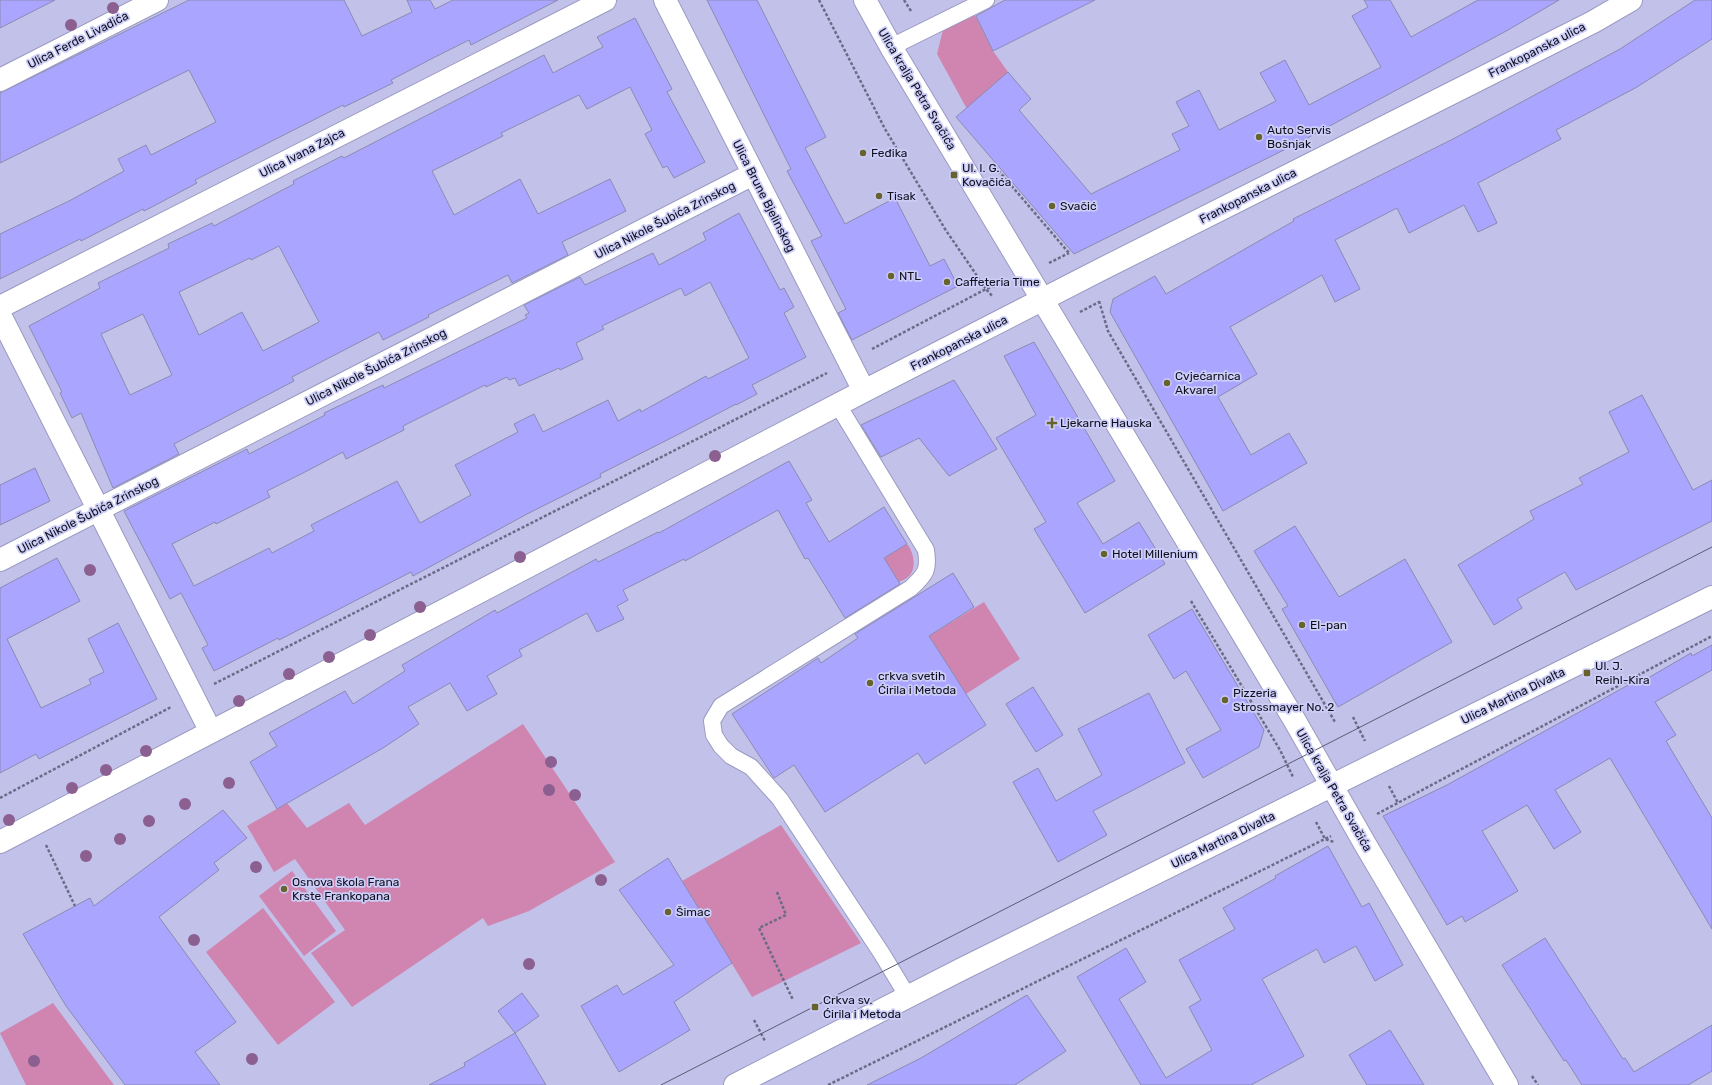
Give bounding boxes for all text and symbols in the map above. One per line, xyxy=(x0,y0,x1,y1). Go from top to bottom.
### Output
street label: Ulica Ferde Livadića xyxy=(25,9,131,71)
street label: Frankopanska ulica xyxy=(1486,19,1588,81)
street label: Ulica kralja Petra Svačića xyxy=(875,26,959,152)
place label: Auto Servis Bošnjak xyxy=(1267,123,1331,151)
street label: Ulica Ivana Zajca xyxy=(257,125,347,181)
marker: Auto Servis Bošnjak xyxy=(1254,132,1264,142)
street label: Ulica Brune Bjelinskog xyxy=(730,138,798,254)
place label: Feđika xyxy=(871,146,907,160)
marker: Feđika xyxy=(858,148,868,158)
place label: Ul. I. G. Kovačića xyxy=(962,161,1011,189)
street label: Frankopanska ulica xyxy=(1197,165,1299,227)
marker: Ul. I. G. Kovačića xyxy=(949,170,959,180)
street label: Ulica Nikole Šubića Zrinskog xyxy=(592,178,738,262)
place label: Tisak xyxy=(887,189,917,203)
marker: Tisak xyxy=(874,191,884,201)
place label: Svačić xyxy=(1060,199,1097,213)
marker: Svačić xyxy=(1047,201,1057,211)
place label: NTL xyxy=(899,269,921,283)
marker: NTL xyxy=(886,271,896,281)
place label: Caffeteria Time xyxy=(955,275,1040,289)
marker: Caffeteria Time xyxy=(942,277,952,287)
street label: Frankopanska ulica xyxy=(908,312,1010,374)
street label: Ulica Nikole Šubića Zrinskog xyxy=(303,325,449,409)
place label: Cvjećarnica Akvarel xyxy=(1175,369,1241,397)
marker: Cvjećarnica Akvarel xyxy=(1162,378,1172,388)
place label: Ljekarne Hauska xyxy=(1060,416,1152,430)
marker: Ljekarne Hauska xyxy=(1047,418,1057,428)
street label: Ulica Nikole Šubića Zrinskog xyxy=(15,473,161,557)
place label: Hotel Millenium xyxy=(1112,547,1198,561)
marker: Hotel Millenium xyxy=(1099,549,1109,559)
place label: El-pan xyxy=(1310,618,1347,632)
marker: El-pan xyxy=(1297,620,1307,630)
place label: Ul. J. Reihl-Kira xyxy=(1595,659,1650,687)
street label: Ulica Martina Divalta xyxy=(1459,665,1567,727)
marker: Ul. J. Reihl-Kira xyxy=(1582,668,1592,678)
place label: crkva svetih Ćirila i Metoda xyxy=(878,669,956,697)
marker: crkva svetih Ćirila i Metoda xyxy=(865,678,875,688)
place label: Pizzeria Strossmayer No. 2 xyxy=(1233,686,1334,714)
marker: Pizzeria Strossmayer No. 2 xyxy=(1220,695,1230,705)
street label: Ulica kralja Petra Svačića xyxy=(1293,726,1375,854)
street label: Ulica Martina Divalta xyxy=(1169,809,1277,871)
place label: Osnova škola Frana Krste Frankopana xyxy=(292,875,399,903)
marker: Osnova škola Frana Krste Frankopana xyxy=(279,884,289,894)
place label: Šimac xyxy=(676,905,711,919)
marker: Šimac xyxy=(663,907,673,917)
place label: Crkva sv. Ćirila i Metoda xyxy=(823,993,901,1021)
marker: Crkva sv. Ćirila i Metoda xyxy=(810,1002,820,1012)

